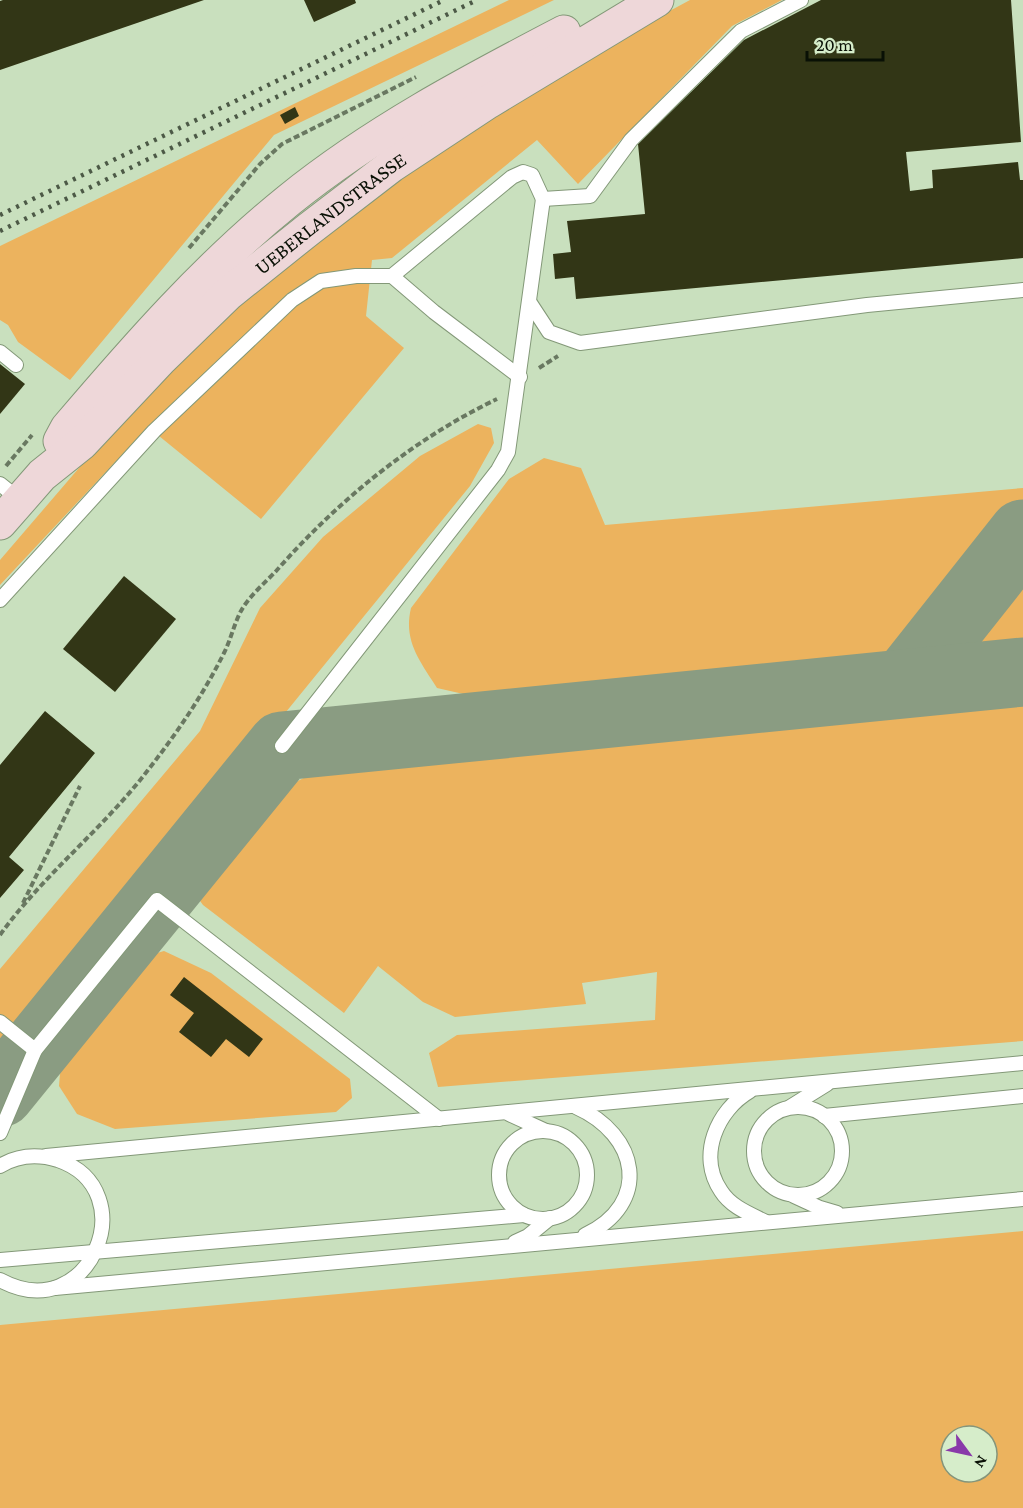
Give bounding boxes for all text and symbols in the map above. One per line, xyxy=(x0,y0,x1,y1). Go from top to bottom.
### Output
scale bar xyxy=(807,24,884,62)
text: 20 m xyxy=(816,35,853,55)
street label: UEBERLANDSTRASSE xyxy=(250,147,411,280)
north arrow xyxy=(939,1424,999,1484)
text: N xyxy=(971,1453,991,1471)

